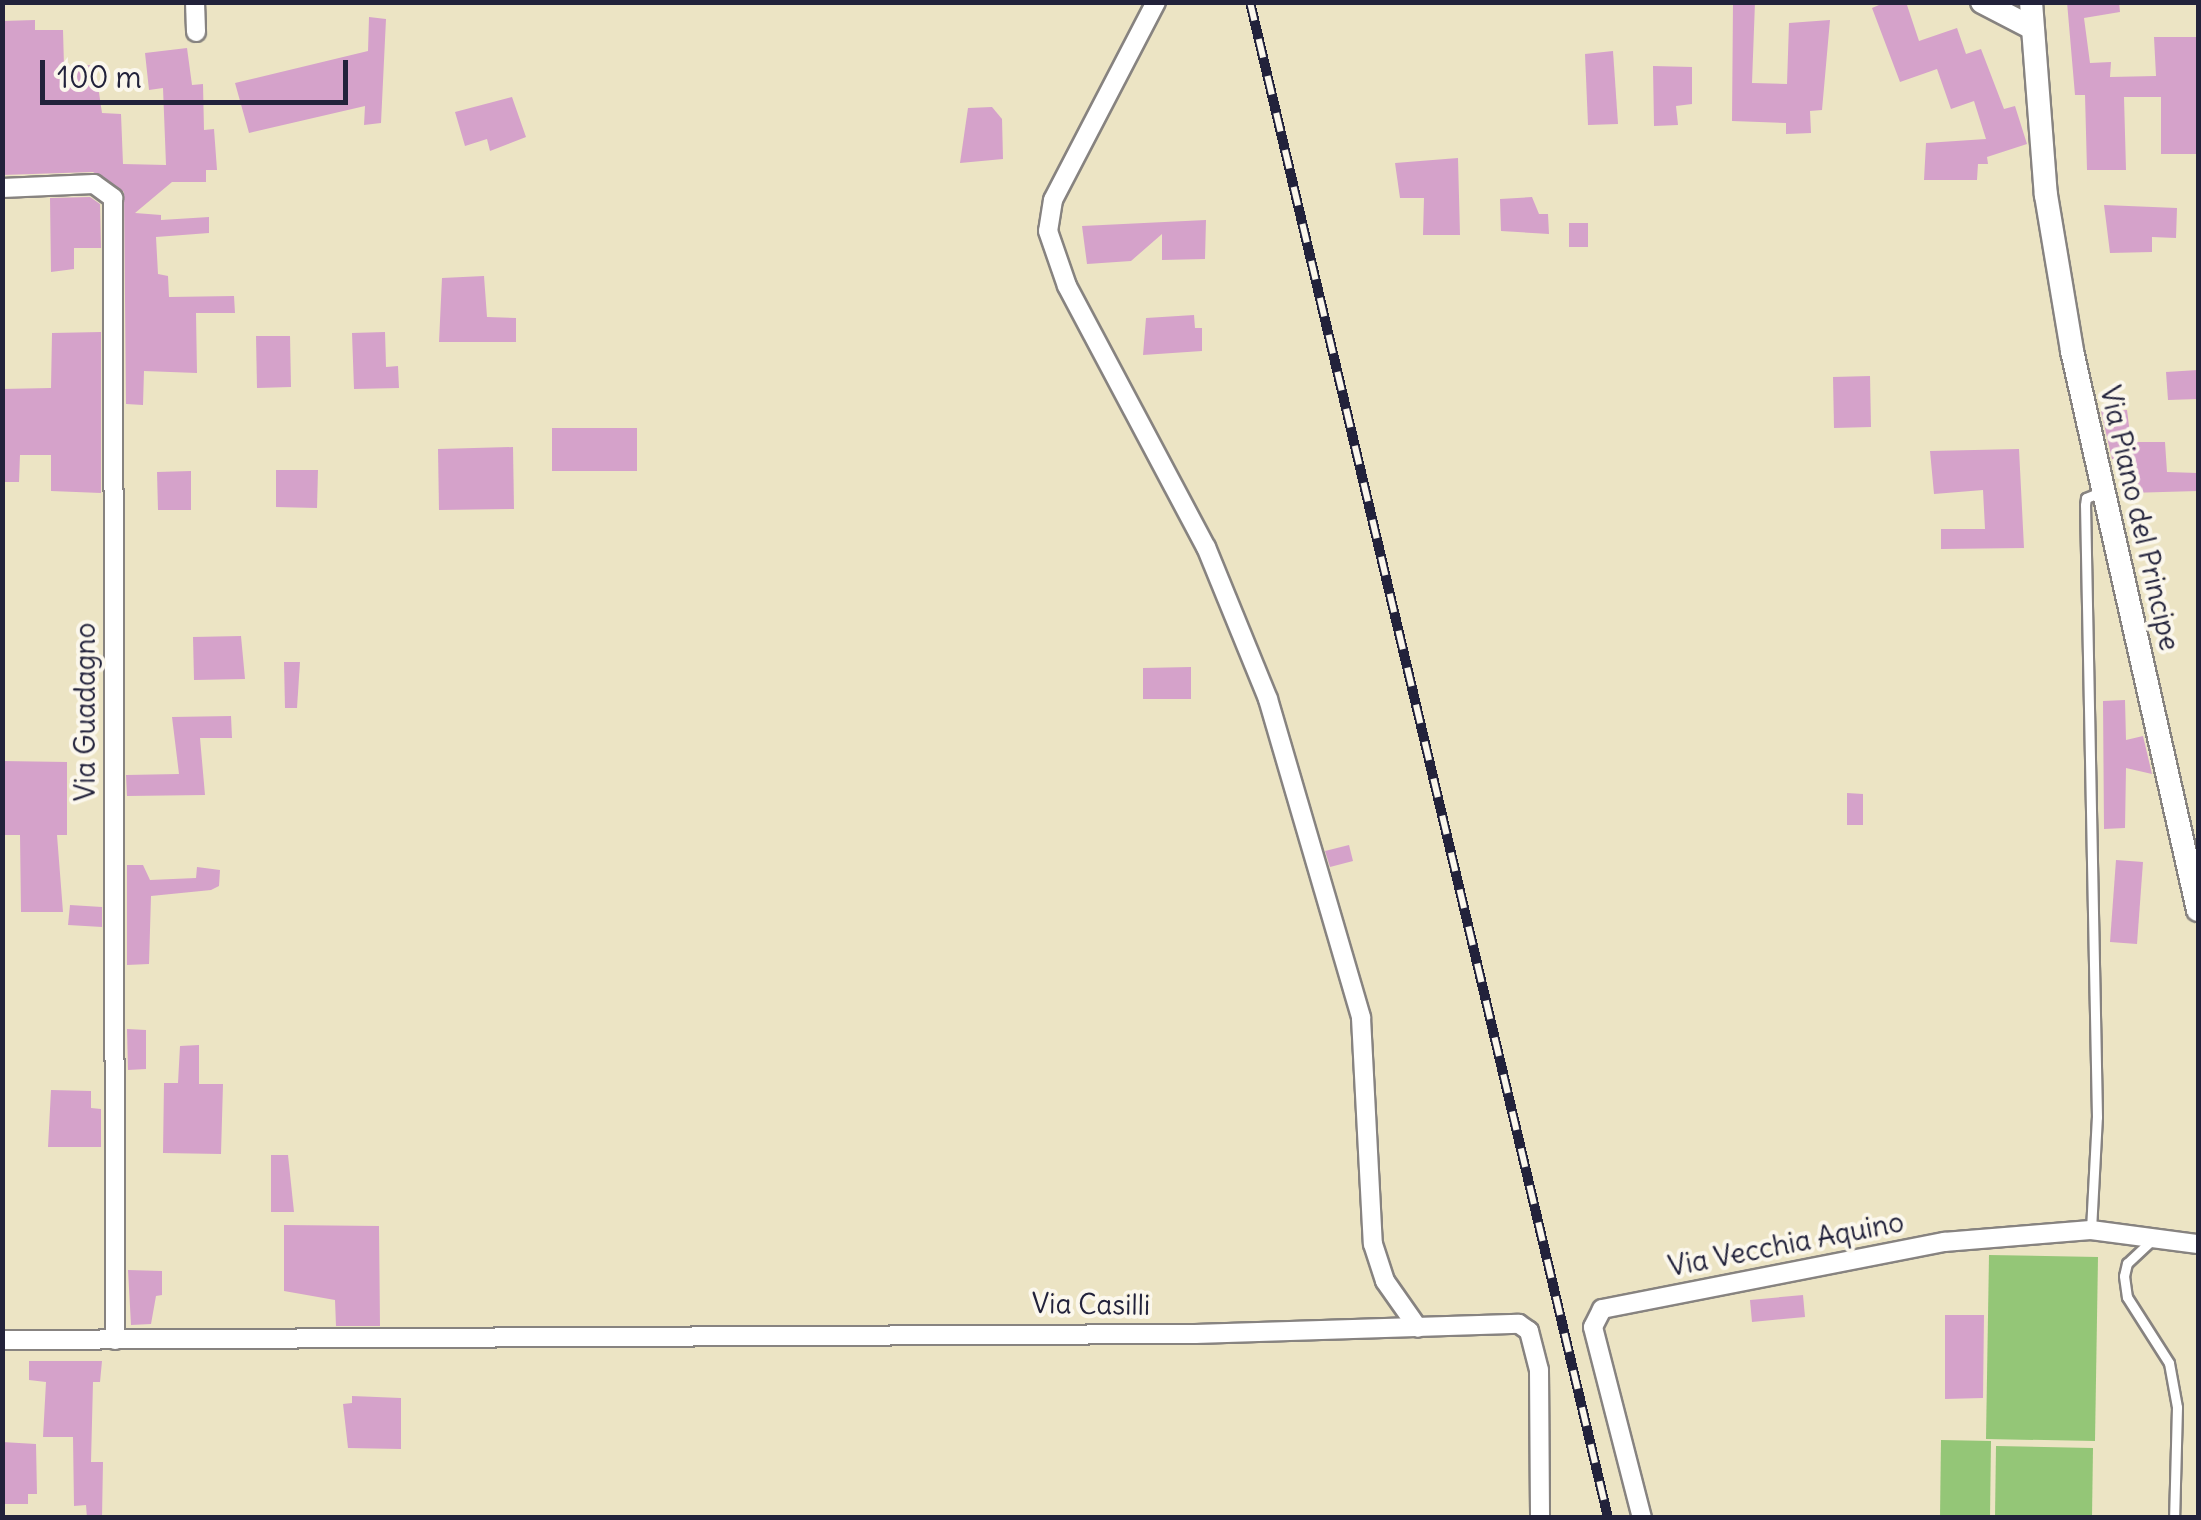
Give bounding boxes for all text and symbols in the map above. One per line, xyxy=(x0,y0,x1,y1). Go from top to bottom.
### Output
scale bar xyxy=(45,40,352,102)
text: 100 m xyxy=(57,58,142,96)
street label: Via Piano del Principe xyxy=(2093,382,2187,654)
street label: Via Guadagno xyxy=(68,623,102,801)
street label: Via Vecchia Aquino xyxy=(1665,1205,1907,1283)
street label: Via Casilli xyxy=(1031,1286,1151,1322)

